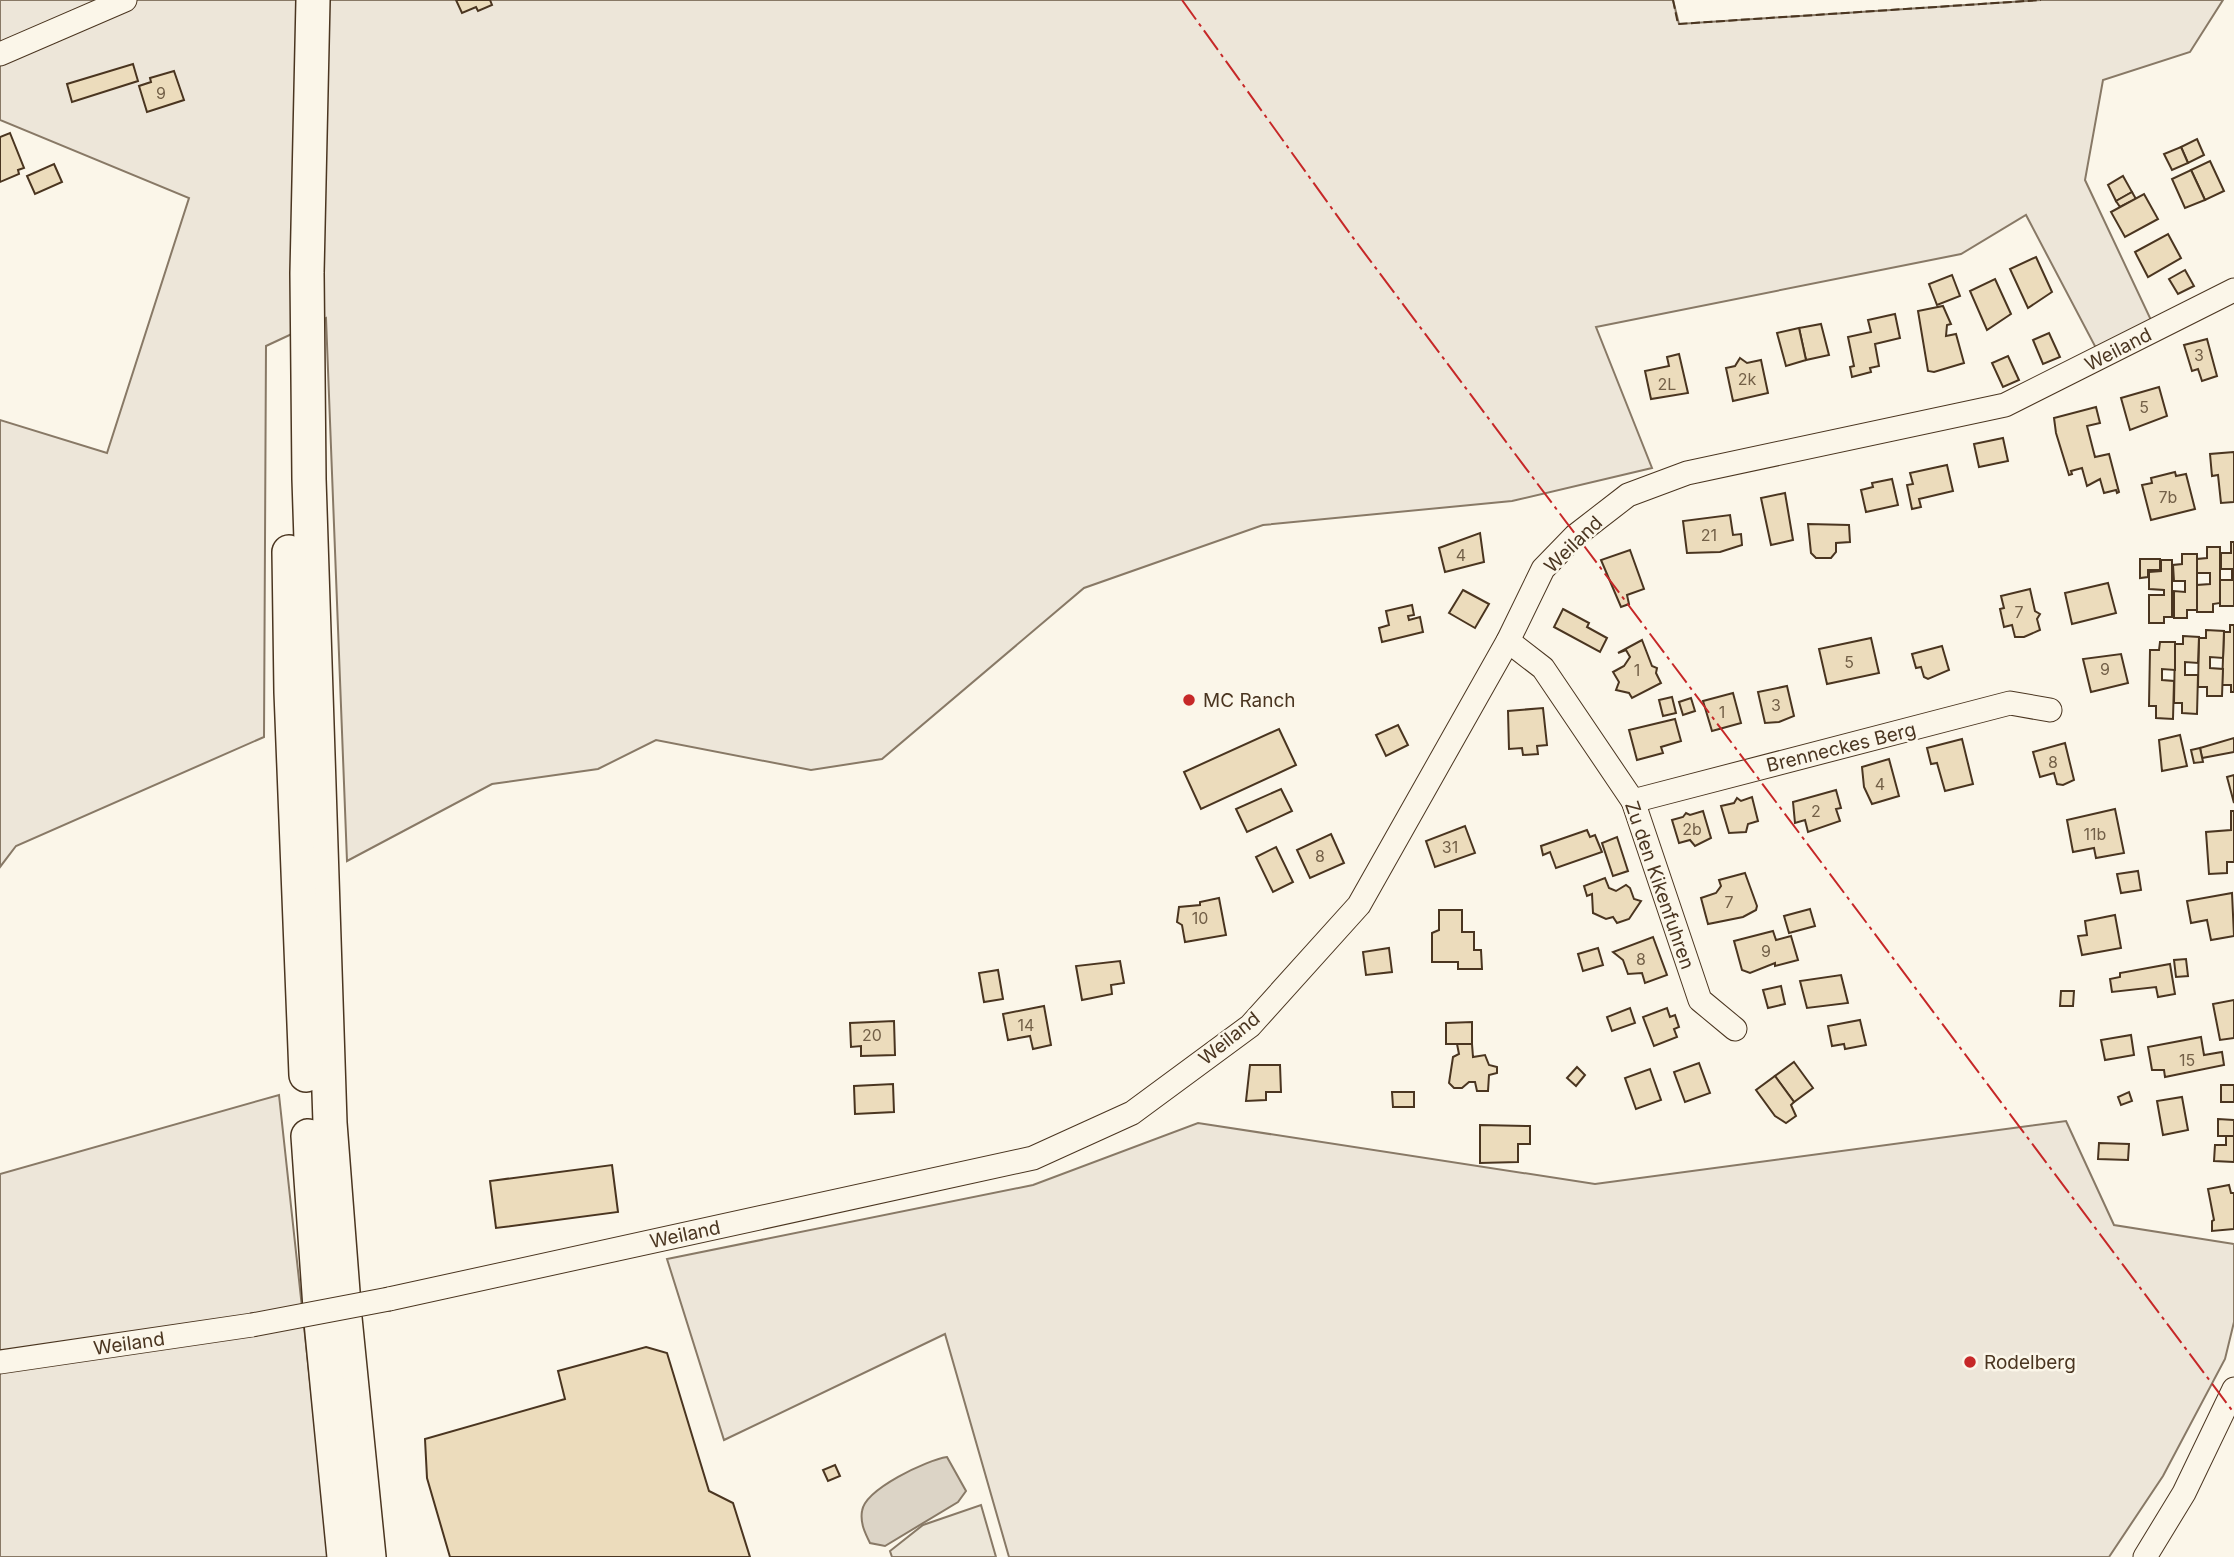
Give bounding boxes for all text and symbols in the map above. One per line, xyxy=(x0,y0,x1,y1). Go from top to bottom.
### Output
house number: 9 xyxy=(156,83,166,103)
street label: Weiland xyxy=(2081,323,2155,376)
house number: 3 xyxy=(2194,345,2204,365)
house number: 2k xyxy=(1738,369,1756,389)
house number: 2L xyxy=(1658,374,1676,394)
house number: 5 xyxy=(2139,397,2149,417)
house number: 7b xyxy=(2159,487,2177,507)
street label: Weiland xyxy=(1540,511,1607,577)
house number: 21 xyxy=(1701,525,1717,545)
house number: 4 xyxy=(1456,545,1466,565)
house number: 7 xyxy=(2014,602,2024,622)
house number: 5 xyxy=(1844,652,1854,672)
house number: 9 xyxy=(2100,659,2110,679)
house number: 1 xyxy=(1634,660,1640,680)
place label: MC Ranch xyxy=(1203,689,1296,712)
marker: MC Ranch xyxy=(1181,692,1197,708)
house number: 3 xyxy=(1771,695,1781,715)
house number: 1 xyxy=(1719,702,1725,722)
street label: Brenneckes Berg xyxy=(1764,718,1918,777)
house number: 8 xyxy=(2048,752,2058,772)
house number: 4 xyxy=(1875,774,1885,794)
street label: Zu den Kikenfuhren xyxy=(1620,798,1699,972)
house number: 2 xyxy=(1811,801,1821,821)
house number: 2b xyxy=(1682,819,1702,839)
house number: 11b xyxy=(2084,824,2106,844)
house number: 31 xyxy=(1442,837,1458,857)
house number: 8 xyxy=(1315,846,1325,866)
house number: 7 xyxy=(1724,892,1734,912)
house number: 10 xyxy=(1192,908,1208,928)
house number: 9 xyxy=(1761,941,1771,961)
house number: 8 xyxy=(1636,949,1646,969)
street label: Weiland xyxy=(1194,1007,1264,1070)
house number: 14 xyxy=(1018,1015,1034,1035)
house number: 20 xyxy=(862,1025,882,1045)
house number: 15 xyxy=(2179,1050,2195,1070)
street label: Weiland xyxy=(648,1216,723,1253)
street label: Weiland xyxy=(92,1327,166,1360)
place label: Rodelberg xyxy=(1984,1351,2076,1374)
marker: Rodelberg xyxy=(1962,1354,1978,1370)

